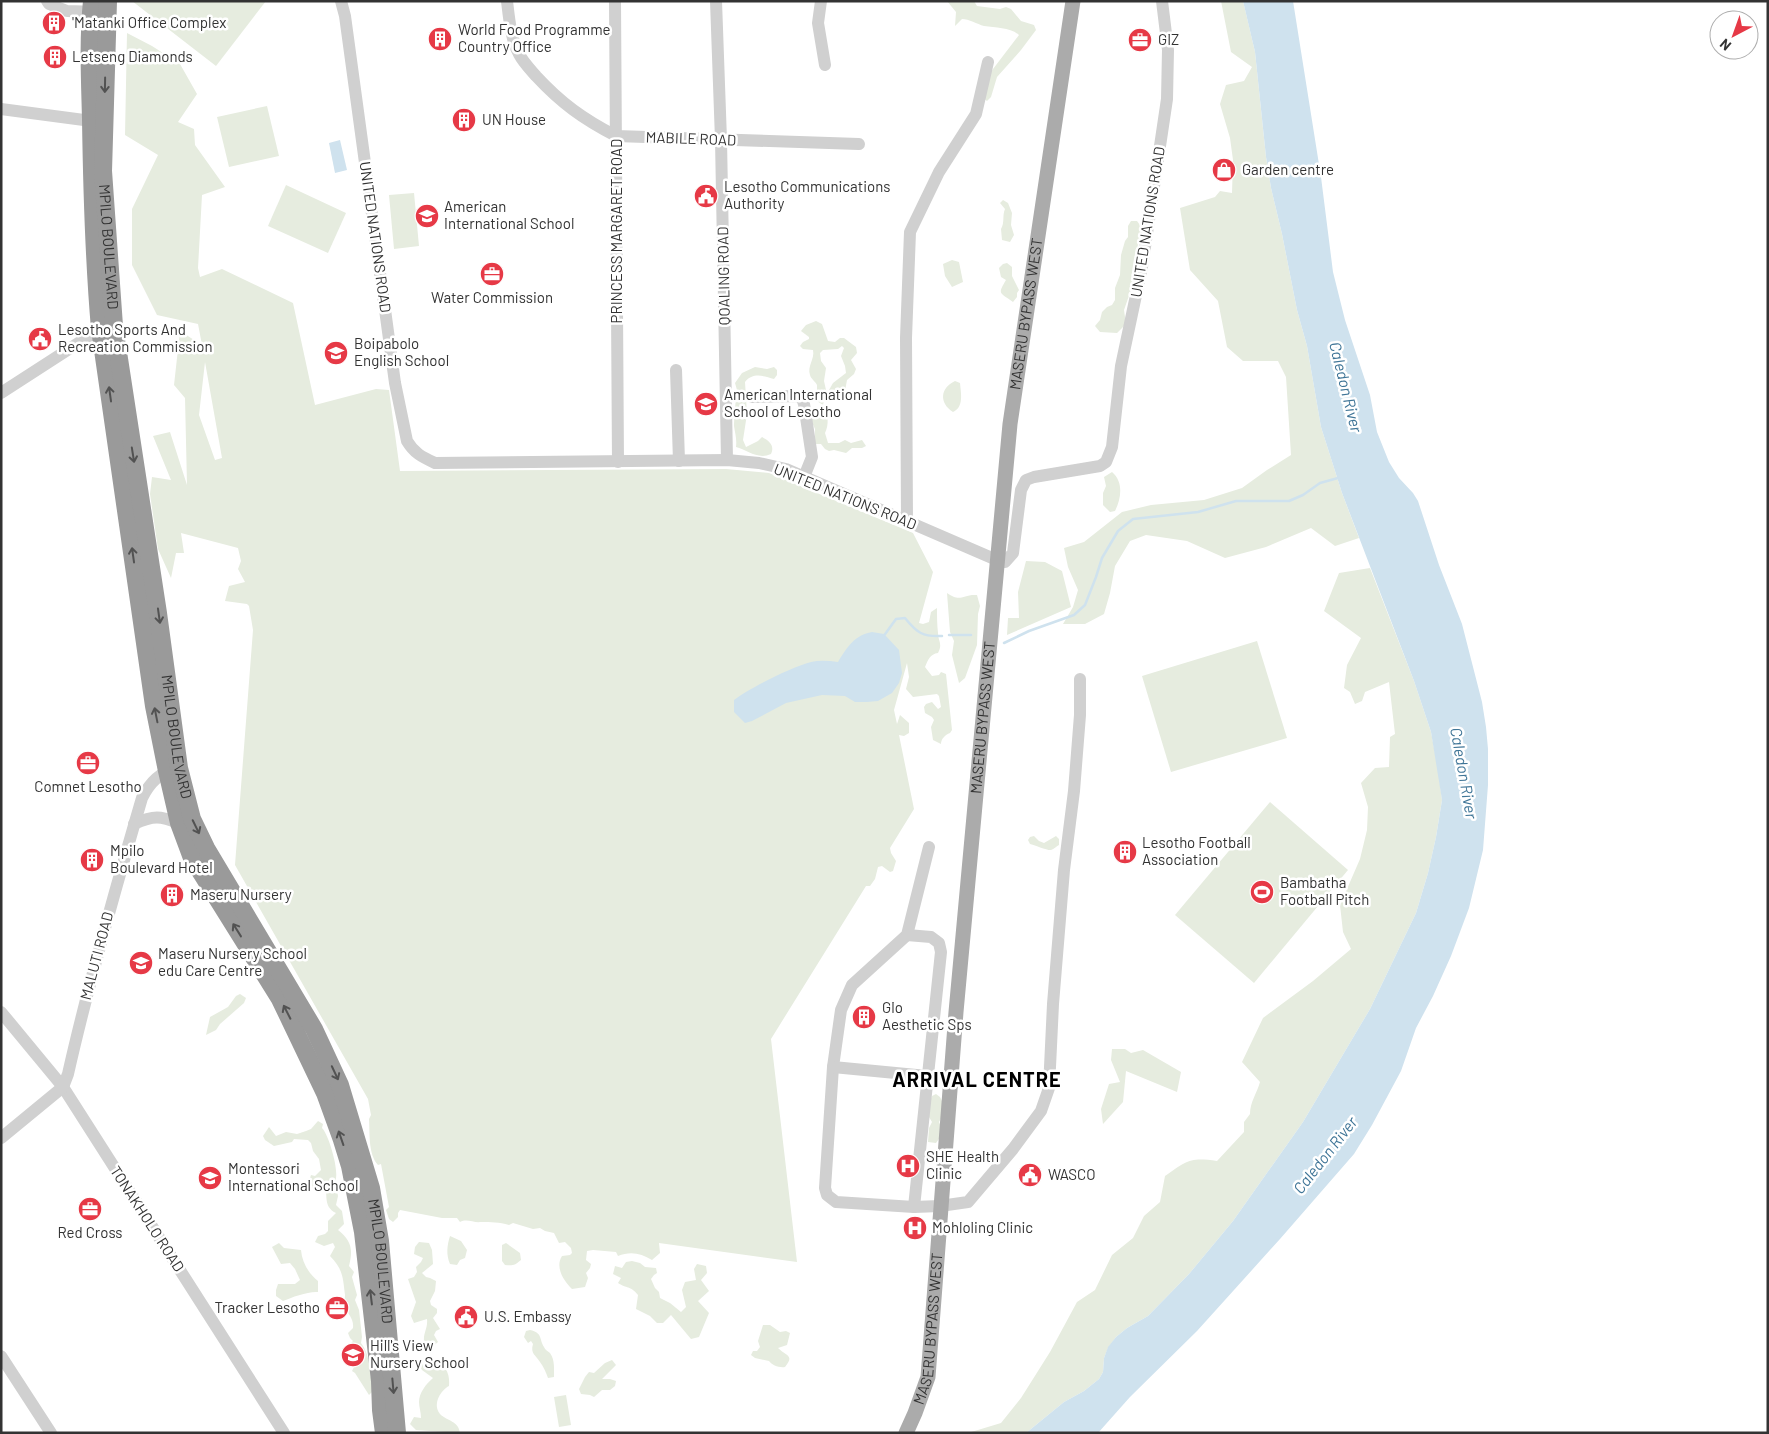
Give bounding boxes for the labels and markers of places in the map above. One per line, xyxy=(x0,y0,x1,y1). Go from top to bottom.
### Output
building icon: 'Matanki Office Complex xyxy=(41,10,67,36)
place label: 'Matanki Office Complex xyxy=(72,13,226,31)
place label: World Food Programme Country Office xyxy=(458,20,610,55)
building icon: World Food Programme Country Office xyxy=(427,26,453,52)
office icon: GIZ xyxy=(1127,27,1153,53)
place label: GIZ xyxy=(1158,30,1179,48)
building icon: Letseng Diamonds xyxy=(42,44,68,70)
place label: Letseng Diamonds xyxy=(72,47,193,65)
building icon: UN House xyxy=(451,107,477,133)
place label: UN House xyxy=(482,110,546,128)
shop icon: Garden centre xyxy=(1211,157,1237,183)
place label: Garden centre xyxy=(1242,160,1334,178)
place label: Lesotho Communications Authority xyxy=(724,177,891,212)
public building icon: Lesotho Communications Authority xyxy=(693,183,719,209)
place label: American International School xyxy=(444,197,574,232)
school or university icon: American International School xyxy=(414,203,440,229)
office icon: Water Commission xyxy=(479,261,505,287)
place label: Water Commission xyxy=(431,288,553,306)
place label: Lesotho Sports And Recreation Commission xyxy=(58,320,213,355)
public building icon: Lesotho Sports And Recreation Commission xyxy=(27,326,53,352)
place label: Boipabolo English School xyxy=(354,334,449,369)
school or university icon: Boipabolo English School xyxy=(323,340,349,366)
place label: American International School of Lesotho xyxy=(724,385,872,420)
school or university icon: American International School of Lesotho xyxy=(693,391,719,417)
office icon: Comnet Lesotho xyxy=(75,750,101,776)
place label: Comnet Lesotho xyxy=(34,777,142,795)
place label: Lesotho Football Association xyxy=(1142,833,1251,868)
building icon: Lesotho Football Association xyxy=(1112,839,1138,865)
place label: Mpilo Boulevard Hotel xyxy=(110,841,213,876)
building icon: Mpilo Boulevard Hotel xyxy=(79,847,105,873)
place label: Bambatha Football Pitch xyxy=(1280,873,1369,908)
sports icon: Bambatha Football Pitch xyxy=(1249,879,1275,905)
building icon: Maseru Nursery xyxy=(159,882,185,908)
place label: Maseru Nursery xyxy=(190,885,292,903)
place label: Maseru Nursery School edu Care Centre xyxy=(158,944,307,979)
school or university icon: Maseru Nursery School edu Care Centre xyxy=(128,950,154,976)
place label: Glo Aesthetic Sps xyxy=(882,998,972,1033)
building icon: Glo Aesthetic Sps xyxy=(851,1004,877,1030)
place label: SHE Health Clinic xyxy=(926,1147,999,1182)
hospital icon: SHE Health Clinic xyxy=(895,1153,921,1179)
place label: Montessori International School xyxy=(228,1159,358,1194)
public building icon: WASCO xyxy=(1017,1162,1043,1188)
school or university icon: Montessori International School xyxy=(197,1165,223,1191)
place label: WASCO xyxy=(1048,1165,1096,1183)
office icon: Red Cross xyxy=(77,1196,103,1222)
hospital icon: Mohloling Clinic xyxy=(902,1215,928,1241)
place label: Mohloling Clinic xyxy=(932,1218,1033,1236)
place label: Red Cross xyxy=(57,1223,123,1241)
office icon: Tracker Lesotho xyxy=(324,1295,350,1321)
place label: Tracker Lesotho xyxy=(214,1298,320,1316)
public building icon: U.S. Embassy xyxy=(453,1304,479,1330)
place label: U.S. Embassy xyxy=(484,1307,571,1325)
place label: Hill's View Nursery School xyxy=(370,1336,469,1371)
school or university icon: Hill's View Nursery School xyxy=(340,1342,366,1368)

